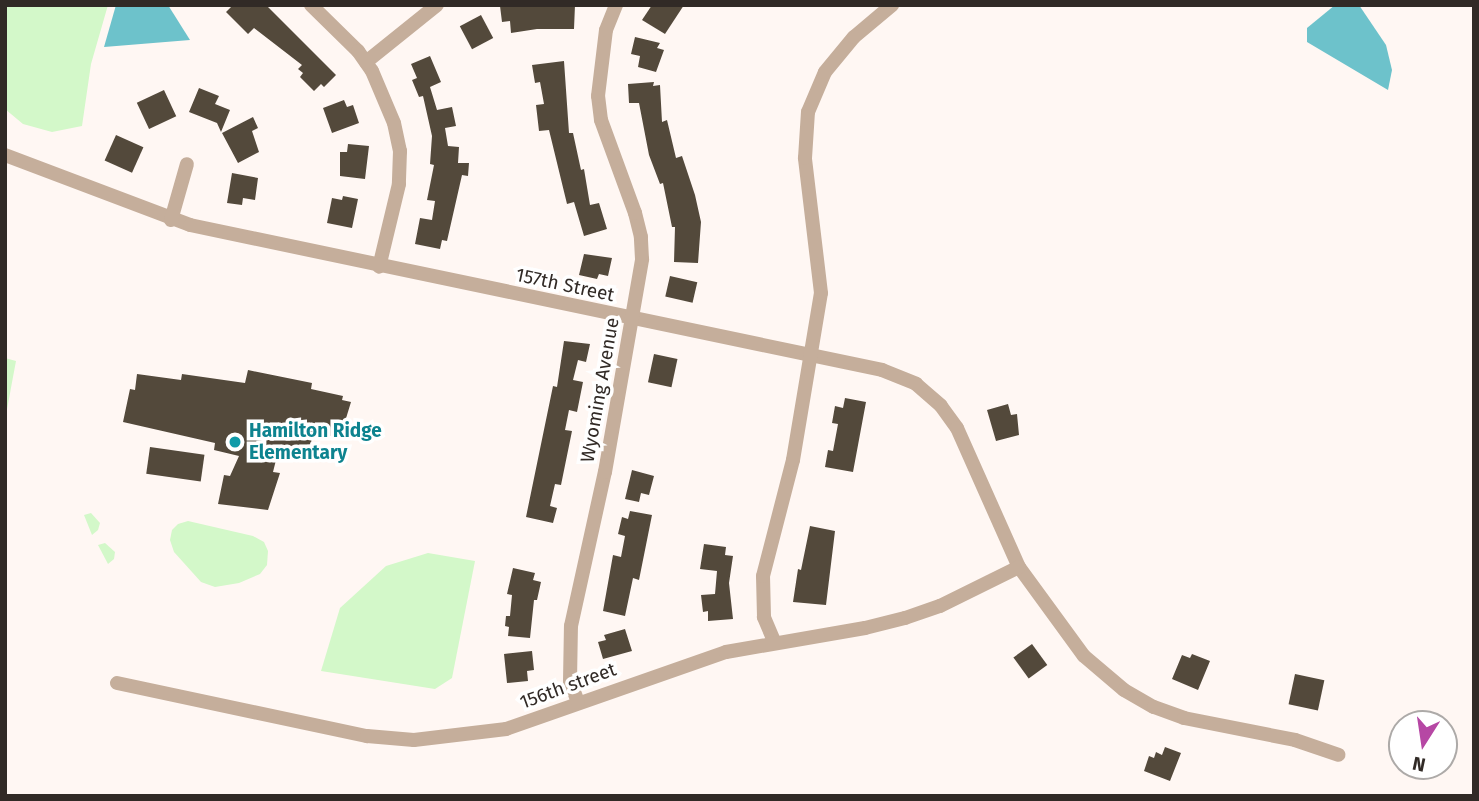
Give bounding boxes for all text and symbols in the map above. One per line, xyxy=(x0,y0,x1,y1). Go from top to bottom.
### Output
street label: 157th Street xyxy=(514,263,616,307)
street label: Wyoming Avenue xyxy=(576,316,624,464)
place label: Hamilton Ridge Elementary xyxy=(249,420,382,464)
marker: Hamilton Ridge Elementary xyxy=(227,434,243,450)
street label: 156th street xyxy=(517,658,619,714)
north arrow xyxy=(1388,710,1458,780)
text: N xyxy=(1410,752,1428,777)

